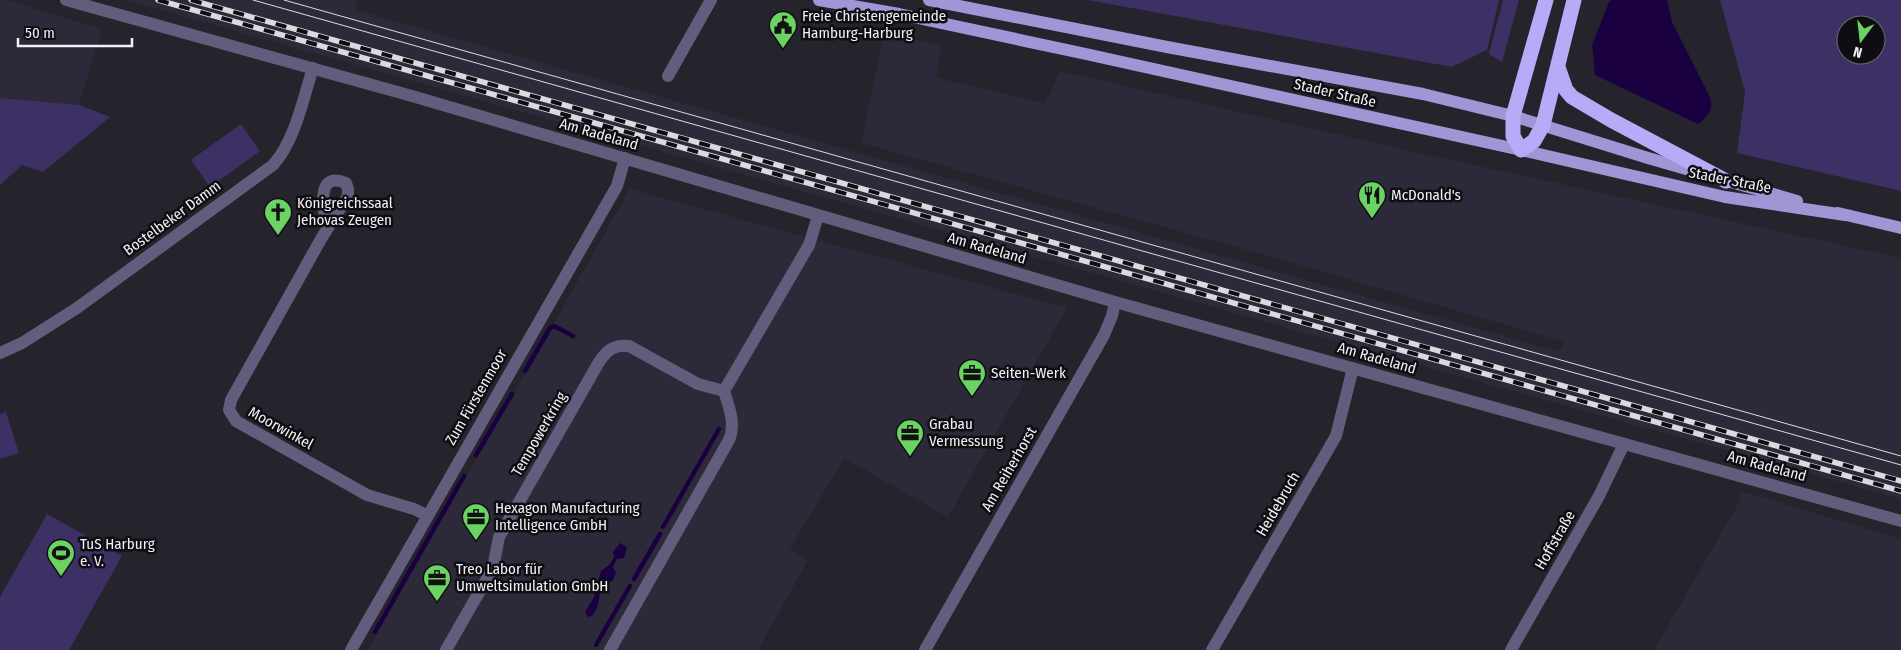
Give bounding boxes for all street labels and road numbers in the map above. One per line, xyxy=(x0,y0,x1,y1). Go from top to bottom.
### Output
street label: Stader Straße xyxy=(1292,75,1378,111)
street label: Am Radeland xyxy=(558,114,640,154)
street label: Stader Straße xyxy=(1687,163,1773,197)
street label: Bostelbeker Damm xyxy=(120,177,224,259)
street label: Am Radeland xyxy=(946,228,1028,268)
street label: Am Radeland xyxy=(1336,338,1418,378)
street label: Zum Fürstenmoor xyxy=(441,345,511,448)
street label: Tempowerkring xyxy=(508,389,570,479)
street label: Moorwinkel xyxy=(245,403,317,453)
street label: Am Reiherhorst xyxy=(978,423,1041,515)
street label: Am Radeland xyxy=(1726,447,1808,485)
street label: Heidebruch xyxy=(1252,469,1304,539)
street label: Hoffstraße xyxy=(1531,507,1579,573)

